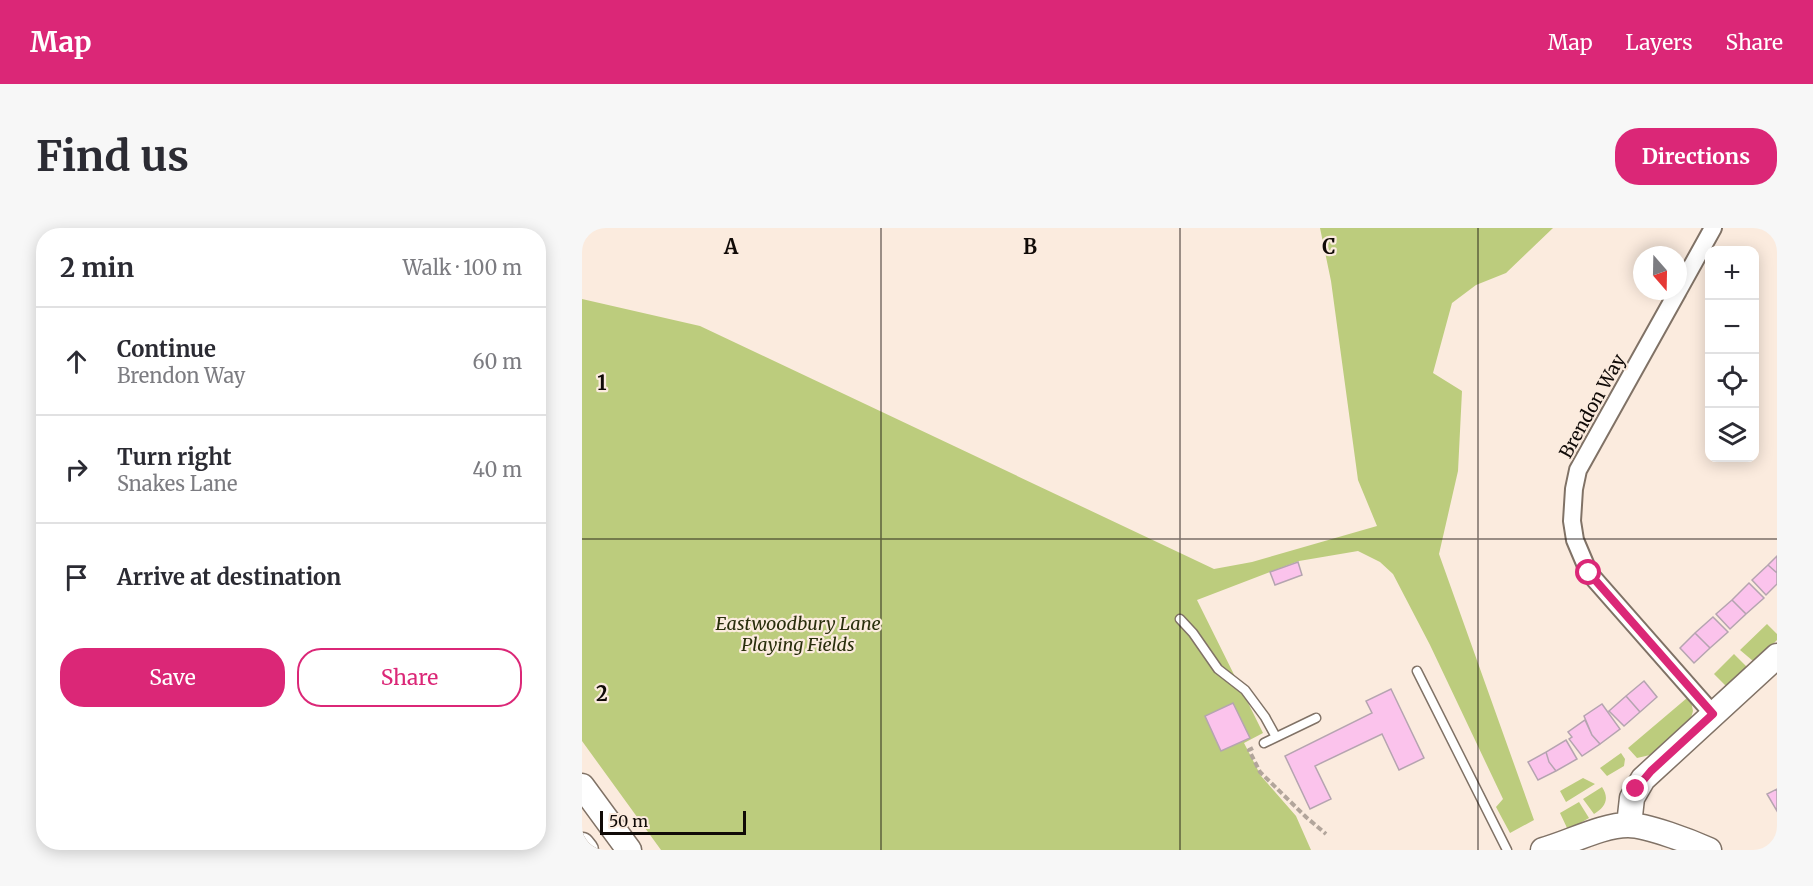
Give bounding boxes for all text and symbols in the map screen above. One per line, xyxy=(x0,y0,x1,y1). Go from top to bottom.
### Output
text: Map xyxy=(30,24,92,60)
text: Map xyxy=(1548,29,1593,56)
text: Layers xyxy=(1626,29,1693,56)
text: Share xyxy=(1726,29,1783,56)
button: Directions xyxy=(1615,128,1777,185)
text: Find us xyxy=(36,130,189,182)
text: A xyxy=(723,234,739,259)
text: B xyxy=(1023,234,1037,259)
text: C xyxy=(1322,234,1336,259)
north arrow xyxy=(1633,246,1687,300)
map controls xyxy=(1705,246,1759,462)
button: + xyxy=(1705,246,1759,300)
text: 2 min xyxy=(60,251,134,284)
text: Walk · 100 m xyxy=(403,255,522,280)
button: − xyxy=(1705,300,1759,354)
text: Continue xyxy=(117,335,216,363)
icon: ahead xyxy=(60,345,93,378)
text: 60 m xyxy=(472,349,522,374)
street label: Brendon Way xyxy=(1554,349,1630,462)
button: locate xyxy=(1705,354,1759,408)
text: Brendon Way xyxy=(117,363,245,388)
text: 1 xyxy=(597,370,607,395)
button: layers xyxy=(1705,408,1759,462)
text: Turn right xyxy=(117,443,231,471)
icon: right xyxy=(60,453,93,486)
text: 40 m xyxy=(472,457,522,482)
text: Snakes Lane xyxy=(117,471,237,496)
route start xyxy=(1575,559,1601,585)
icon: arrive xyxy=(60,561,93,594)
text: Arrive at destination xyxy=(117,563,341,591)
park label: Eastwoodbury Lane Playing Fields xyxy=(715,612,881,656)
button: Save xyxy=(60,648,285,707)
button: Share xyxy=(297,648,522,707)
text: 2 xyxy=(596,681,608,706)
route end xyxy=(1622,775,1648,801)
scale bar xyxy=(600,808,746,836)
text: 50 m xyxy=(609,811,648,831)

